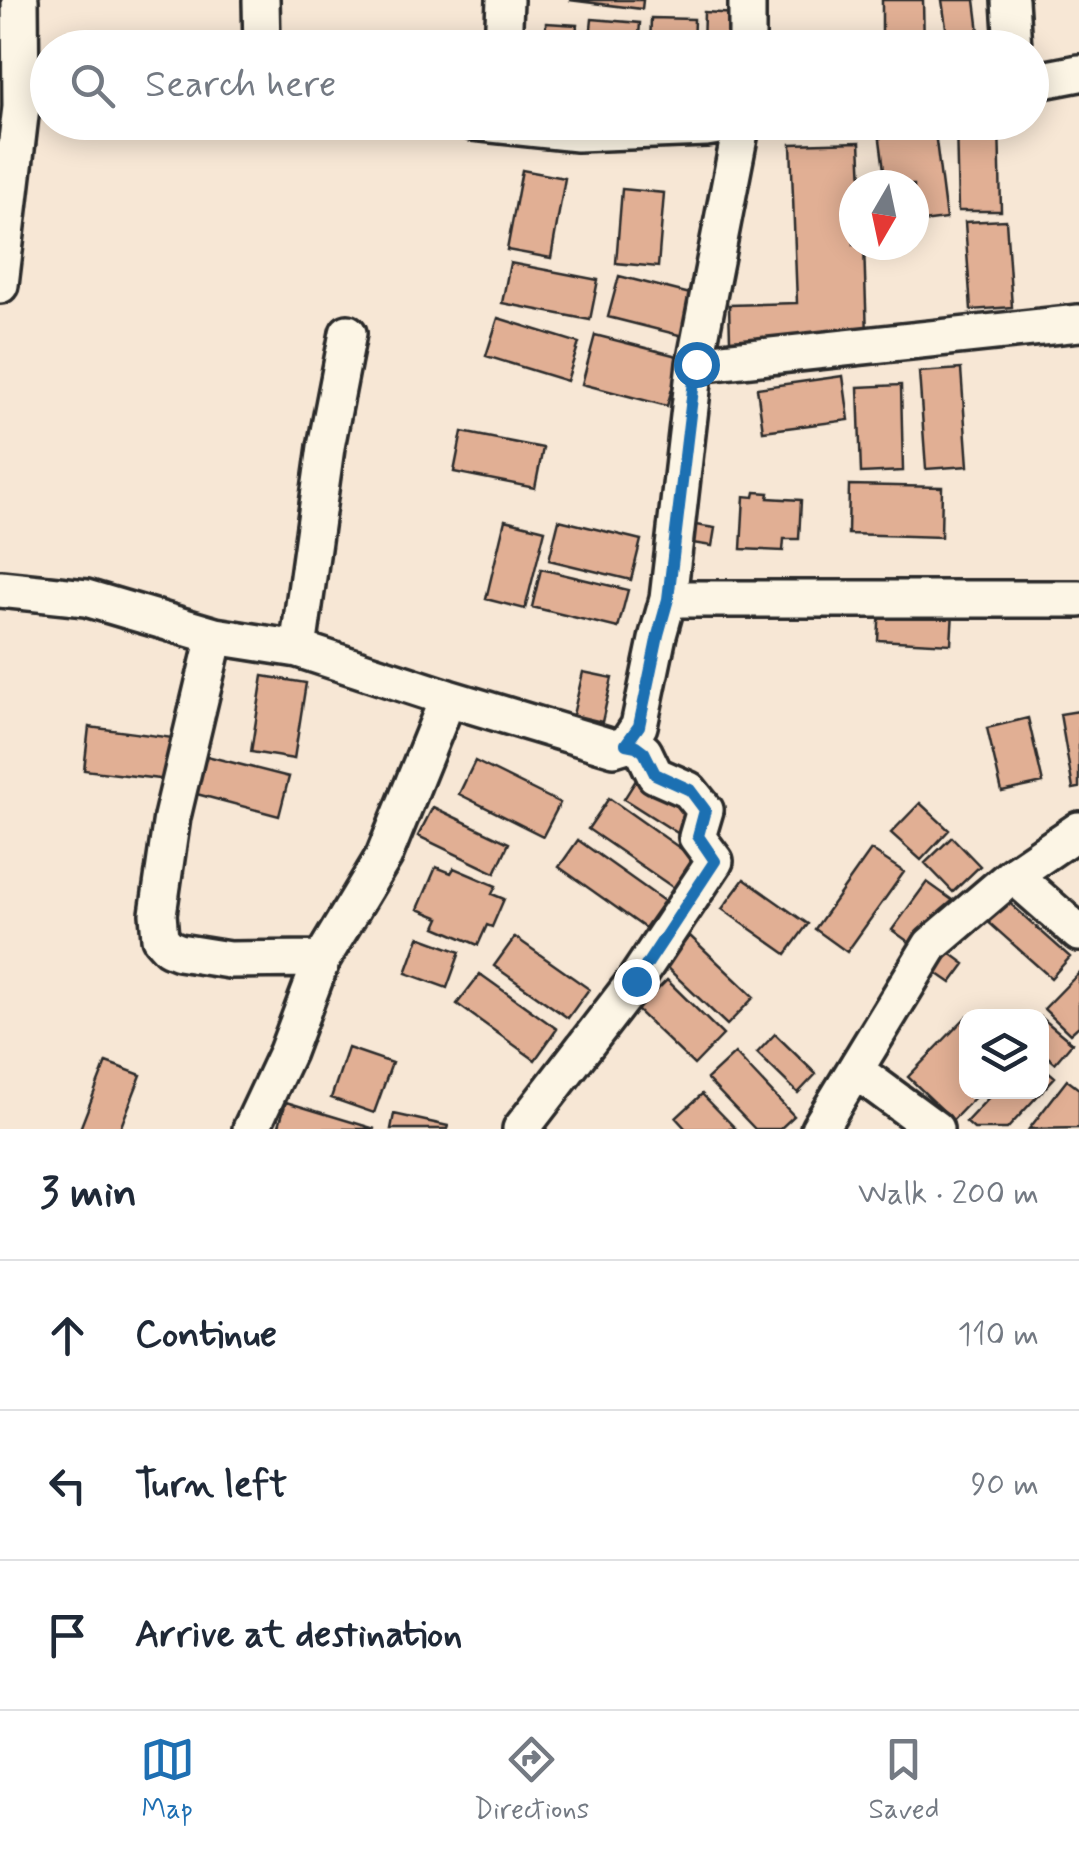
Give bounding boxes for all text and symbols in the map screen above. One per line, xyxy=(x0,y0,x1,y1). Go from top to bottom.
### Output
search box xyxy=(30,30,1049,140)
icon: search xyxy=(65,58,120,113)
text: Search here xyxy=(145,61,336,110)
north arrow xyxy=(839,170,929,260)
route start xyxy=(674,342,720,388)
route end xyxy=(614,959,660,1005)
map controls xyxy=(959,1009,1049,1099)
button: layers xyxy=(959,1009,1049,1099)
text: 3 min xyxy=(40,1167,137,1222)
text: Walk · 200 m xyxy=(858,1173,1039,1215)
icon: ahead xyxy=(40,1308,95,1363)
text: Continue xyxy=(135,1311,277,1360)
text: 110 m xyxy=(958,1314,1039,1356)
icon: left xyxy=(40,1458,95,1513)
text: Turn left xyxy=(135,1461,287,1510)
text: 90 m xyxy=(971,1464,1039,1506)
icon: arrive xyxy=(40,1608,95,1663)
text: Arrive at destination xyxy=(135,1611,462,1660)
tab: Map xyxy=(140,1732,195,1829)
tab: Directions xyxy=(474,1732,589,1829)
tab: Saved xyxy=(869,1732,939,1829)

